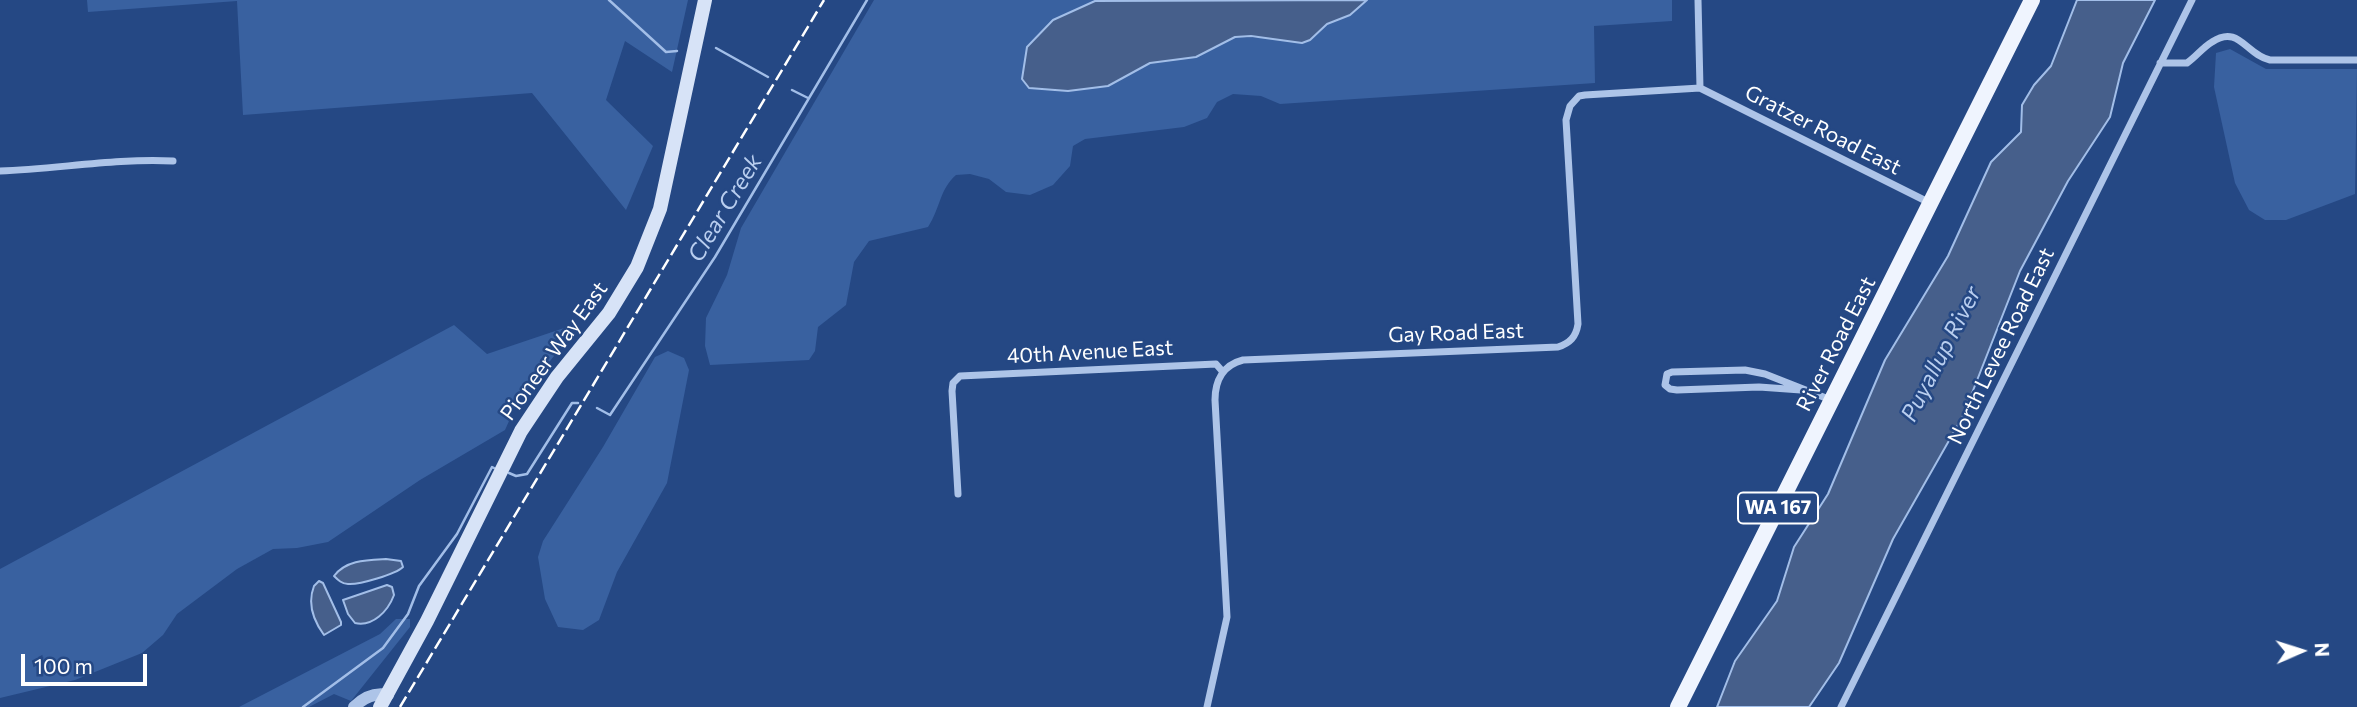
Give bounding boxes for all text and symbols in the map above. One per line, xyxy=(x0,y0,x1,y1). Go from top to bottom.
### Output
street label: Gratzer Road East xyxy=(1741,80,1905,180)
water label: Clear Creek xyxy=(682,149,768,267)
street label: North Levee Road East xyxy=(1942,244,2060,448)
street label: River Road East xyxy=(1791,272,1881,416)
street label: Pioneer Way East xyxy=(495,277,613,425)
water label: Puyallup River xyxy=(1895,282,1987,426)
street label: Gay Road East xyxy=(1388,318,1524,348)
street label: 40th Avenue East xyxy=(1006,335,1174,369)
road number: WA 167 xyxy=(1738,492,1818,524)
north arrow xyxy=(2266,616,2336,686)
scale bar xyxy=(24,640,150,684)
text: N xyxy=(2311,642,2334,658)
text: 100 m xyxy=(34,653,93,678)

